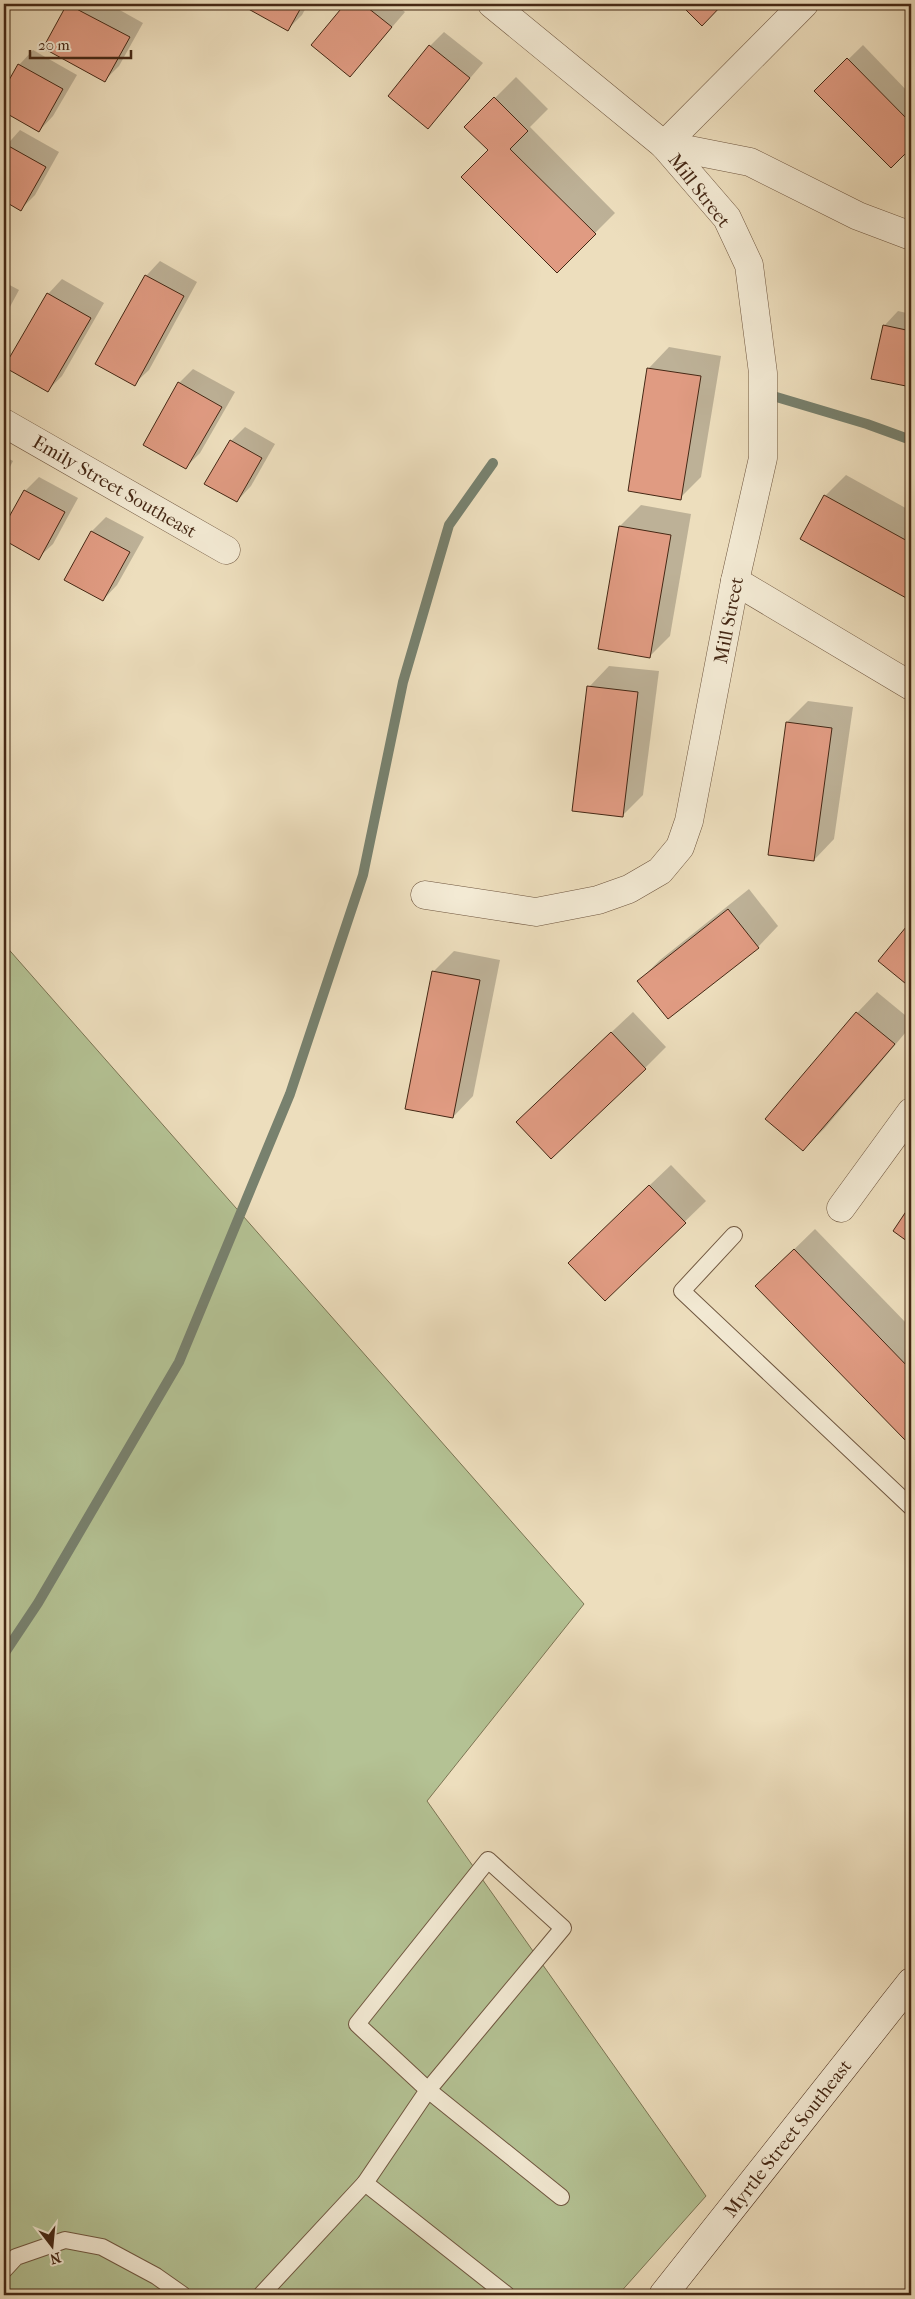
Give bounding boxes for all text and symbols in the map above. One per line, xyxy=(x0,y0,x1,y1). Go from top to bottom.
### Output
scale bar xyxy=(30,28,131,60)
text: 20 m xyxy=(38,36,70,54)
street label: Mill Street xyxy=(664,149,735,232)
street label: Emily Street Southeast xyxy=(29,431,201,543)
street label: Mill Street xyxy=(710,575,748,665)
street label: Myrtle Street Southeast xyxy=(719,2055,856,2222)
north arrow xyxy=(28,2222,78,2272)
text: N xyxy=(48,2248,63,2268)

